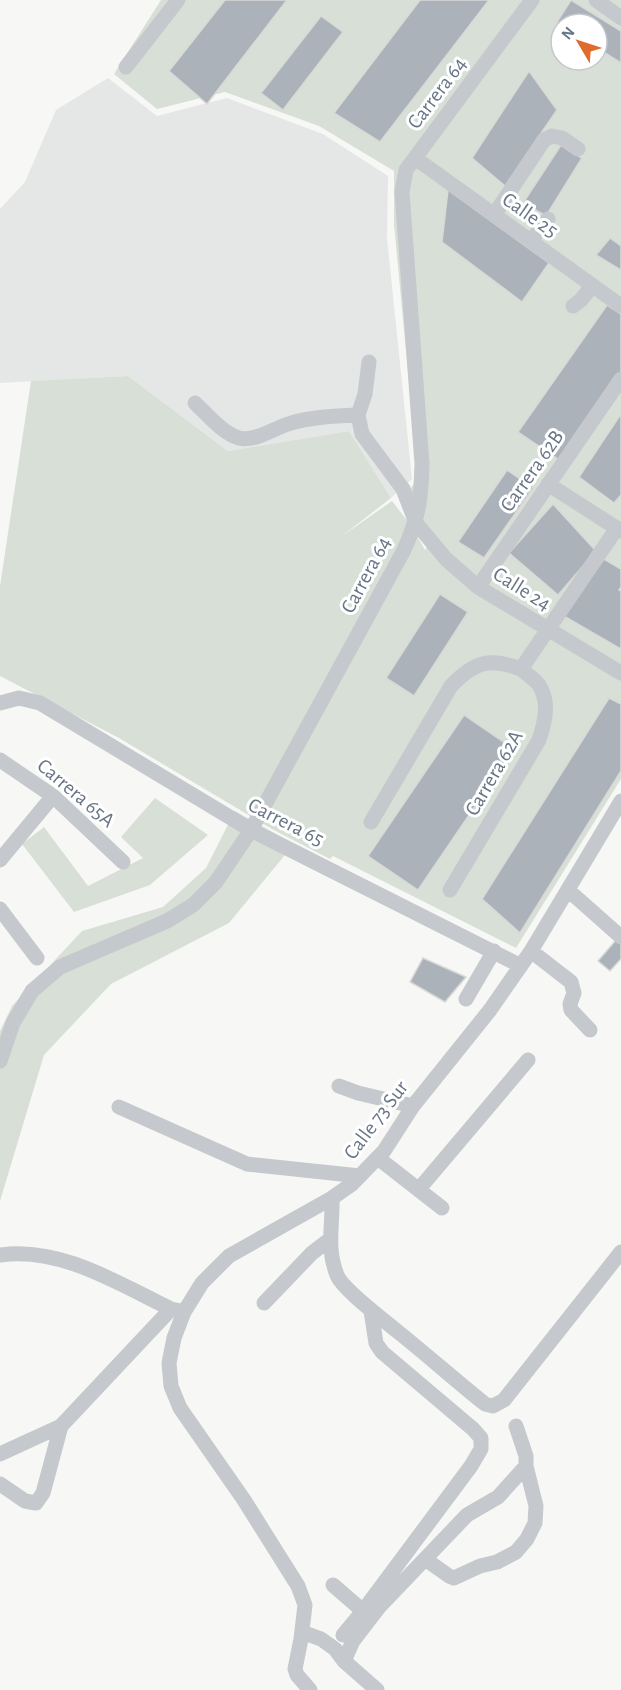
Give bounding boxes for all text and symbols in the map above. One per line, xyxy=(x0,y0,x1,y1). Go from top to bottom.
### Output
north arrow xyxy=(549,12,609,72)
text: N xyxy=(558,24,578,43)
street label: Carrera 64 xyxy=(404,53,470,133)
street label: Calle 25 xyxy=(498,188,562,242)
street label: Carrera 62B xyxy=(496,426,568,516)
street label: Carrera 64 xyxy=(337,533,395,617)
street label: Calle 24 xyxy=(489,563,555,615)
street label: Carrera 62A xyxy=(461,727,527,819)
street label: Carrera 65A xyxy=(33,755,119,831)
street label: Carrera 65 xyxy=(245,794,327,850)
street label: Calle 73 Sur xyxy=(340,1077,412,1163)

